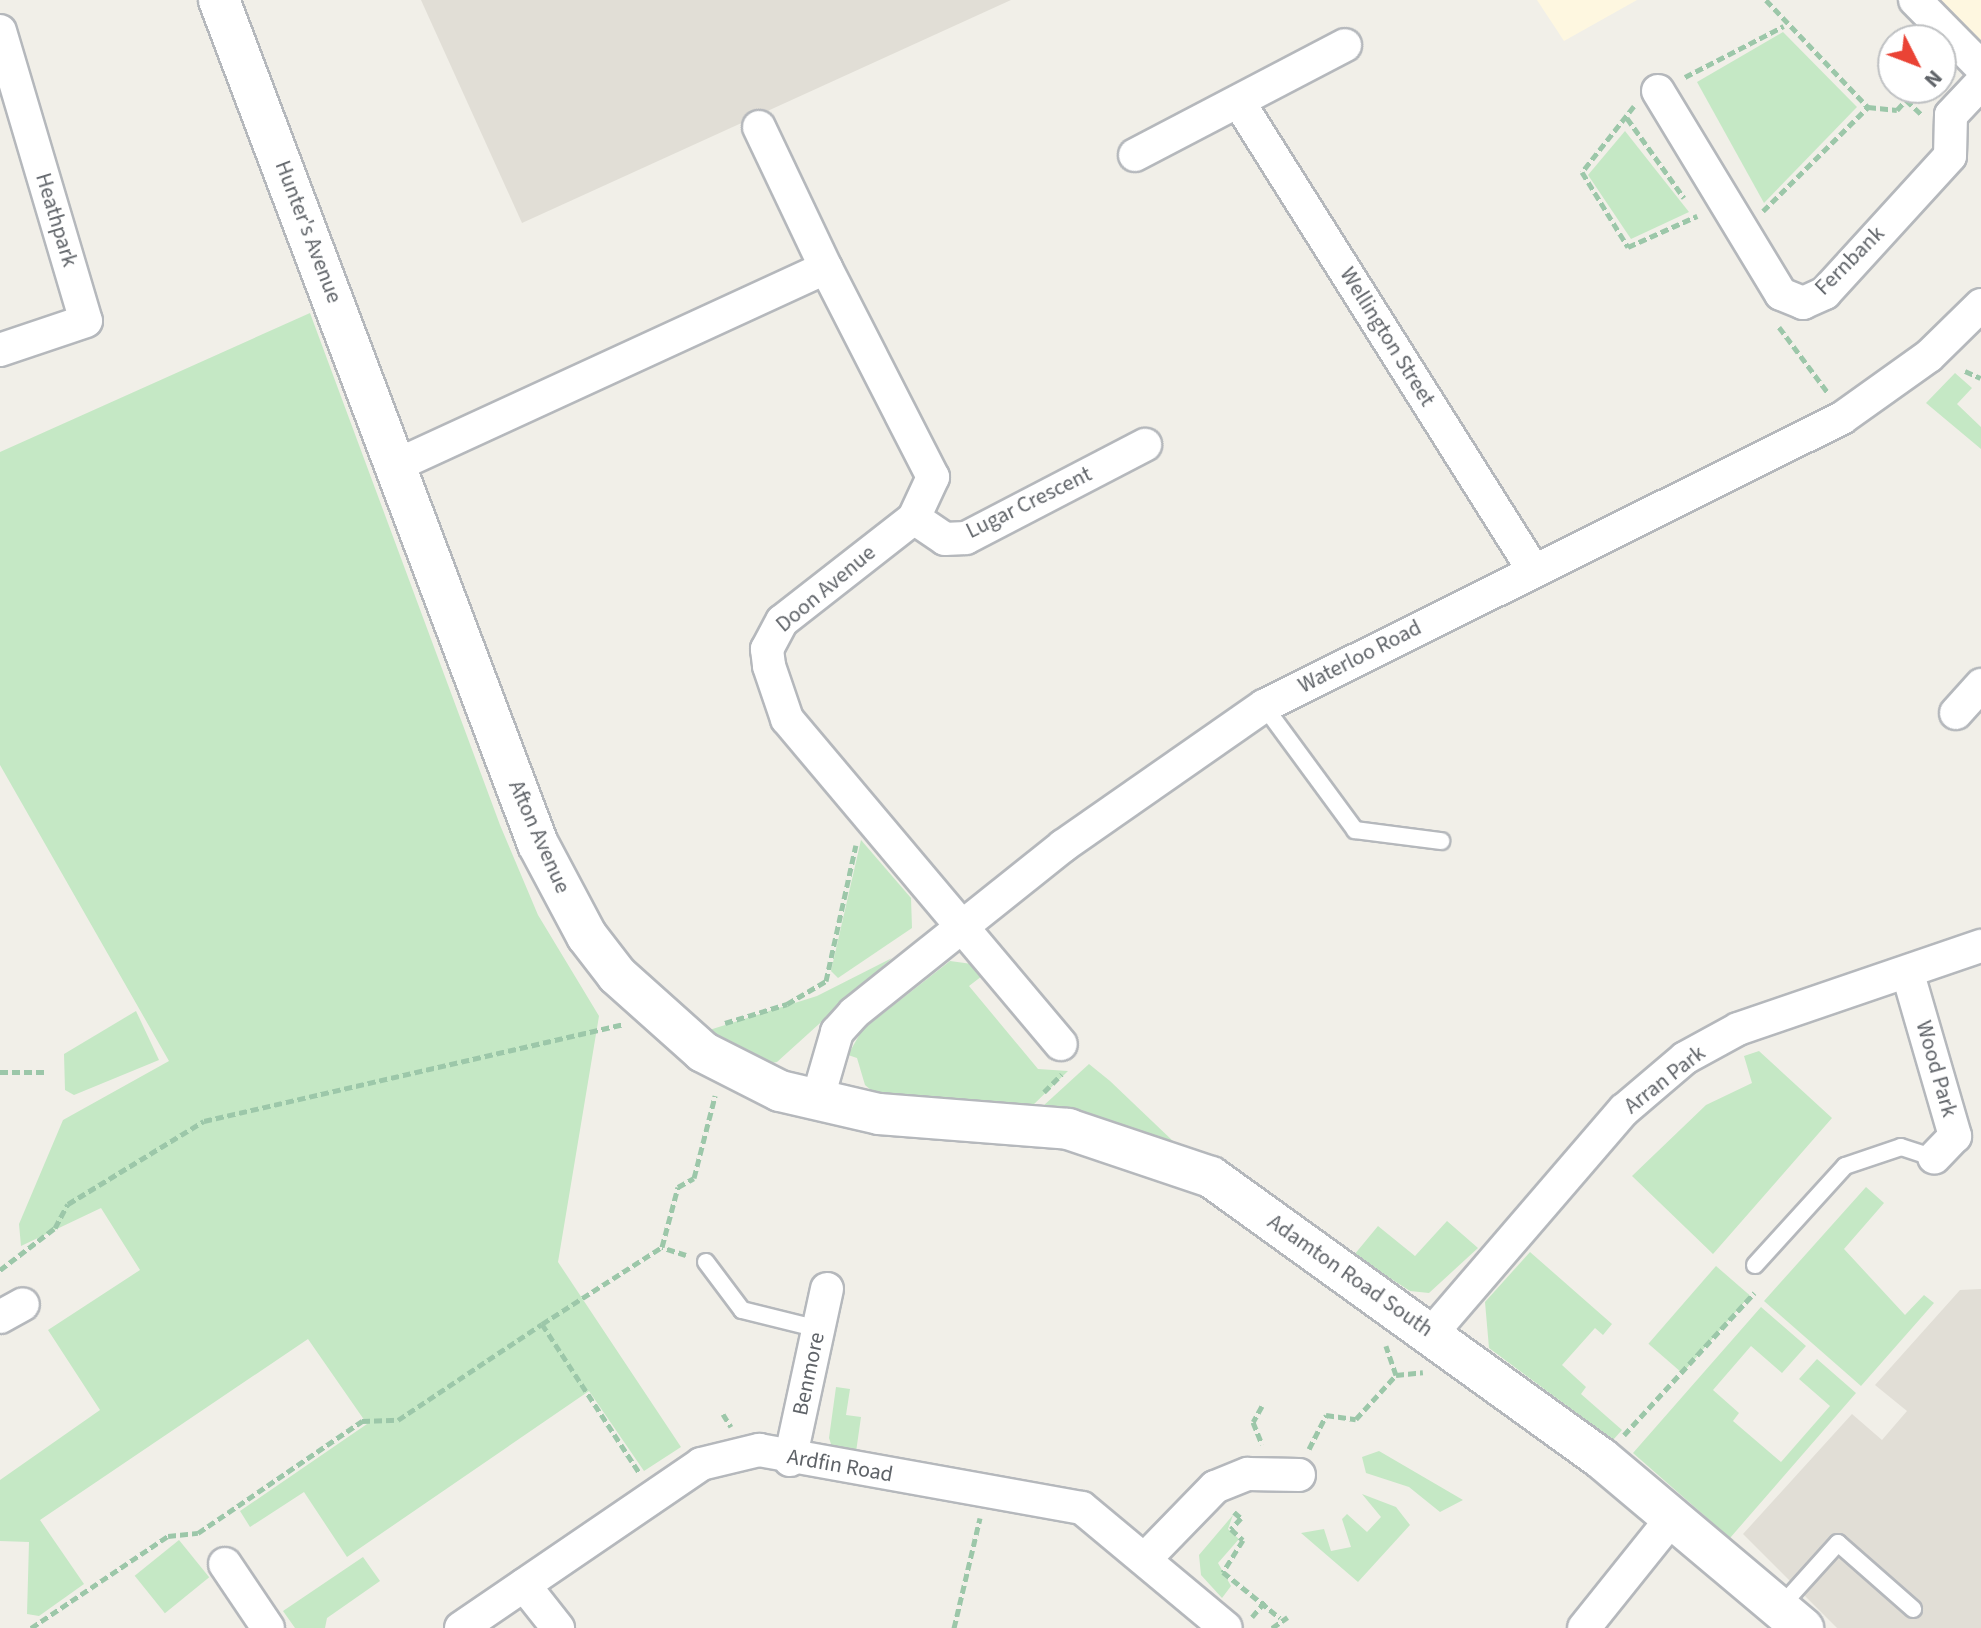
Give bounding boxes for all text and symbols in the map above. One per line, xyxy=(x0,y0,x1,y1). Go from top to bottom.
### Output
north arrow xyxy=(1877,24,1957,104)
text: N xyxy=(1917,63,1950,95)
street label: Hunter's Avenue xyxy=(269,157,347,307)
street label: Heathpark xyxy=(29,170,83,270)
street label: Fernbank xyxy=(1810,221,1890,301)
street label: Wellington Street xyxy=(1334,263,1440,411)
street label: Lugar Crescent xyxy=(962,461,1096,545)
street label: Doon Avenue xyxy=(771,540,881,638)
street label: Waterloo Road xyxy=(1294,615,1426,699)
street label: Afton Avenue xyxy=(502,777,576,897)
street label: Wood Park xyxy=(1910,1018,1962,1120)
street label: Arran Park xyxy=(1619,1040,1711,1120)
street label: Adamton Road South xyxy=(1262,1209,1438,1343)
street label: Benmore xyxy=(787,1330,831,1418)
street label: Ardfin Road xyxy=(785,1444,895,1488)

